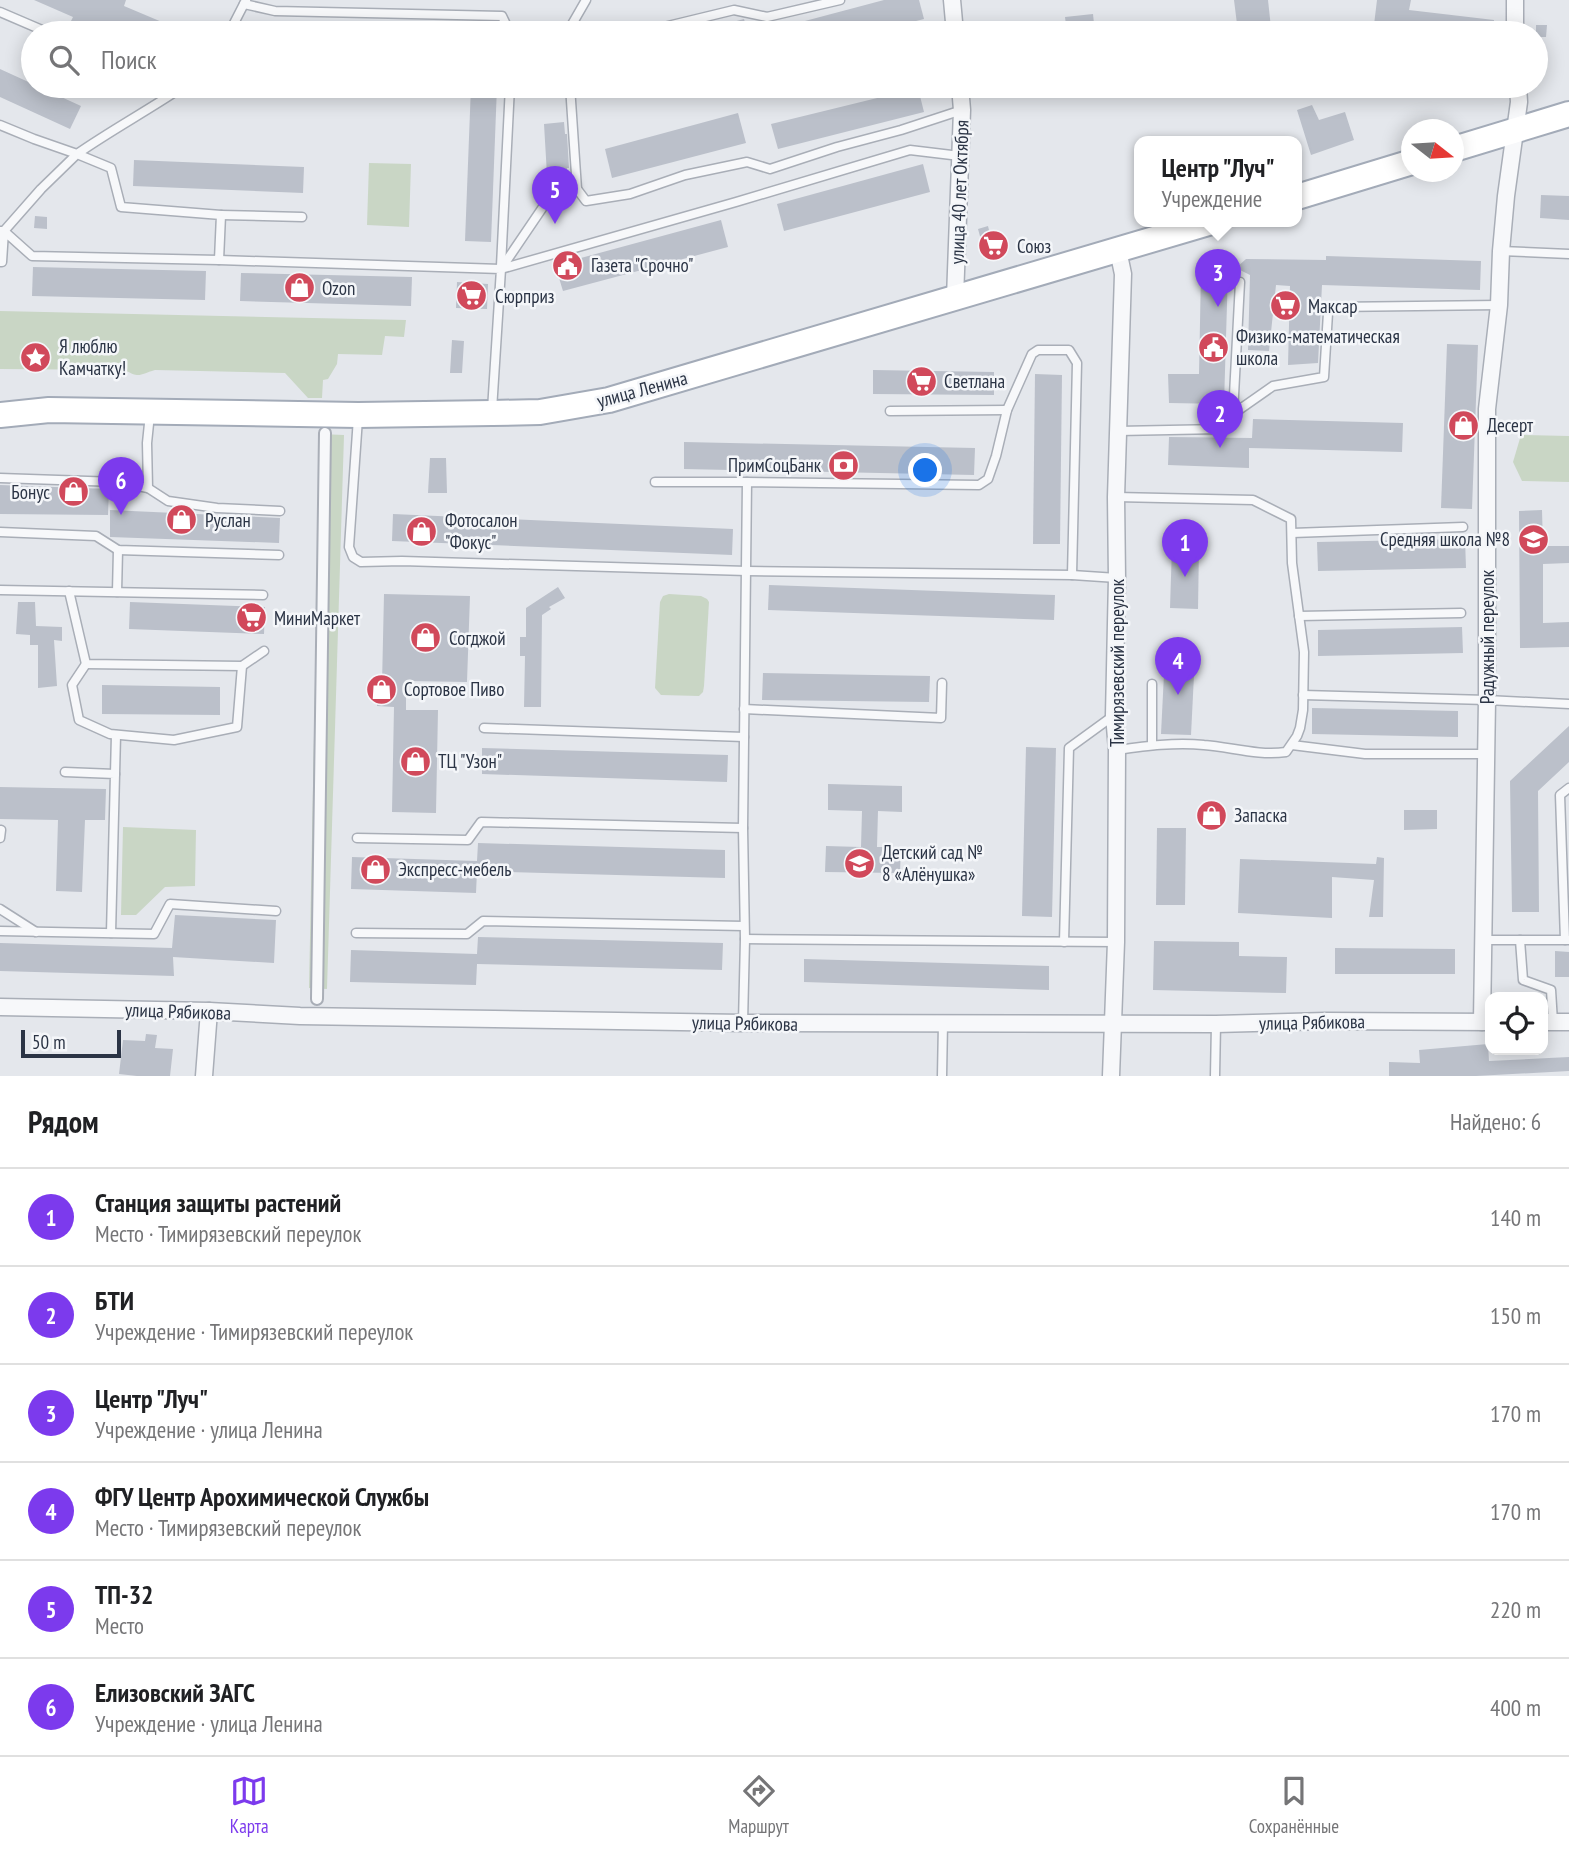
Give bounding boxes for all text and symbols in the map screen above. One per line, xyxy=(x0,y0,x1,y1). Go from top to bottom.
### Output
search box xyxy=(21,21,1548,98)
icon: search xyxy=(45,41,83,79)
text: Поиск xyxy=(101,43,157,76)
street label: улица 40 лет Октября xyxy=(944,119,974,265)
north arrow xyxy=(1401,119,1464,182)
popup xyxy=(1134,136,1302,227)
text: Центр "Луч" xyxy=(1161,151,1275,184)
pin: 5 xyxy=(532,166,578,224)
text: Учреждение xyxy=(1161,184,1262,213)
supermarket icon: Союз xyxy=(977,229,1011,263)
place label: Союз xyxy=(1017,234,1051,258)
public building icon: Газета "Срочно" xyxy=(551,248,585,282)
pin: 3 xyxy=(1195,249,1241,307)
place label: Газета "Срочно" xyxy=(591,253,693,277)
shop icon: Ozon xyxy=(282,271,316,305)
place label: Ozon xyxy=(322,276,355,300)
supermarket icon: Сюрприз xyxy=(455,279,489,313)
place label: Сюрприз xyxy=(495,284,554,308)
supermarket icon: Максар xyxy=(1268,289,1302,323)
place label: Максар xyxy=(1308,294,1358,318)
place label: Физико-математическая школа xyxy=(1236,324,1400,370)
public building icon: Физико-математическая школа xyxy=(1196,330,1230,364)
place label: Я люблю Камчатку! xyxy=(59,334,126,380)
place icon: Я люблю Камчатку! xyxy=(19,340,53,374)
supermarket icon: Светлана xyxy=(904,364,938,398)
street label: улица Ленина xyxy=(594,365,690,413)
place label: Светлана xyxy=(944,369,1005,393)
pin: 2 xyxy=(1197,390,1243,448)
shop icon: Десерт xyxy=(1447,408,1481,442)
place label: Десерт xyxy=(1487,413,1534,437)
bank icon: ПримСоцБанк xyxy=(827,448,861,482)
place label: ПримСоцБанк xyxy=(728,453,822,477)
your location xyxy=(908,453,942,487)
pin: 6 xyxy=(98,457,144,515)
shop icon: Бонус xyxy=(56,475,90,509)
place label: Бонус xyxy=(11,480,50,504)
shop icon: Руслан xyxy=(165,503,199,537)
place label: Руслан xyxy=(205,508,251,532)
place label: Фотосалон "Фокус" xyxy=(445,508,518,554)
shop icon: Фотосалон "Фокус" xyxy=(405,514,439,548)
pin: 1 xyxy=(1162,519,1208,577)
school or university icon: Средняя школа №8 xyxy=(1516,522,1550,556)
place label: Средняя школа №8 xyxy=(1380,527,1510,551)
street label: Радужный переулок xyxy=(1475,569,1499,704)
street label: Тимирязевский переулок xyxy=(1105,578,1129,747)
supermarket icon: МиниМаркет xyxy=(234,601,268,635)
place label: МиниМаркет xyxy=(274,606,361,630)
shop icon: Согджой xyxy=(409,621,443,655)
place label: Согджой xyxy=(449,626,506,650)
pin: 4 xyxy=(1155,637,1201,695)
shop icon: Сортовое Пиво xyxy=(364,672,398,706)
place label: Сортовое Пиво xyxy=(404,677,504,701)
shop icon: ТЦ "Узон" xyxy=(398,744,432,778)
place label: ТЦ "Узон" xyxy=(438,749,502,773)
shop icon: Запаска xyxy=(1194,798,1228,832)
place label: Запаска xyxy=(1234,803,1287,827)
place label: Детский сад № 8 «Алёнушка» xyxy=(882,840,983,886)
school or university icon: Детский сад № 8 «Алёнушка» xyxy=(842,846,876,880)
shop icon: Экспресс-мебель xyxy=(358,852,392,886)
place label: Экспресс-мебель xyxy=(398,857,511,881)
map controls xyxy=(1485,992,1548,1055)
button: locate xyxy=(1485,992,1548,1055)
street label: улица Рябикова xyxy=(125,997,231,1025)
street label: улица Рябикова xyxy=(1259,1009,1365,1035)
street label: улица Рябикова xyxy=(692,1010,798,1036)
scale bar xyxy=(21,1027,121,1059)
text: 50 m xyxy=(32,1030,66,1054)
text: Рядом xyxy=(28,1102,99,1141)
text: Найдено: 6 xyxy=(1450,1107,1541,1136)
text: Станция защиты растений xyxy=(95,1186,341,1219)
text: 1 xyxy=(46,1203,57,1232)
text: 140 m xyxy=(1490,1203,1541,1232)
text: Место · Тимирязевский переулок xyxy=(95,1219,361,1248)
text: БТИ xyxy=(95,1284,134,1317)
text: 2 xyxy=(46,1301,57,1330)
text: 150 m xyxy=(1490,1301,1541,1330)
text: Учреждение · Тимирязевский переулок xyxy=(95,1317,413,1346)
text: Центр "Луч" xyxy=(95,1382,208,1415)
text: 3 xyxy=(46,1399,57,1428)
text: 170 m xyxy=(1490,1399,1541,1428)
text: Учреждение · улица Ленина xyxy=(95,1415,323,1444)
text: ФГУ Центр Арохимической Службы xyxy=(95,1480,429,1513)
text: 4 xyxy=(46,1497,57,1526)
text: 170 m xyxy=(1490,1497,1541,1526)
text: Место · Тимирязевский переулок xyxy=(95,1513,361,1542)
text: ТП-32 xyxy=(95,1578,154,1611)
text: 5 xyxy=(46,1595,57,1624)
text: 220 m xyxy=(1490,1595,1541,1624)
text: Место xyxy=(95,1611,144,1640)
text: Елизовский ЗАГС xyxy=(95,1676,255,1709)
text: 6 xyxy=(46,1693,57,1722)
text: 400 m xyxy=(1490,1693,1541,1722)
text: Учреждение · улица Ленина xyxy=(95,1709,323,1738)
tab: Карта xyxy=(230,1772,269,1838)
tab: Маршрут xyxy=(728,1772,789,1838)
tab: Сохранённые xyxy=(1249,1772,1339,1838)

